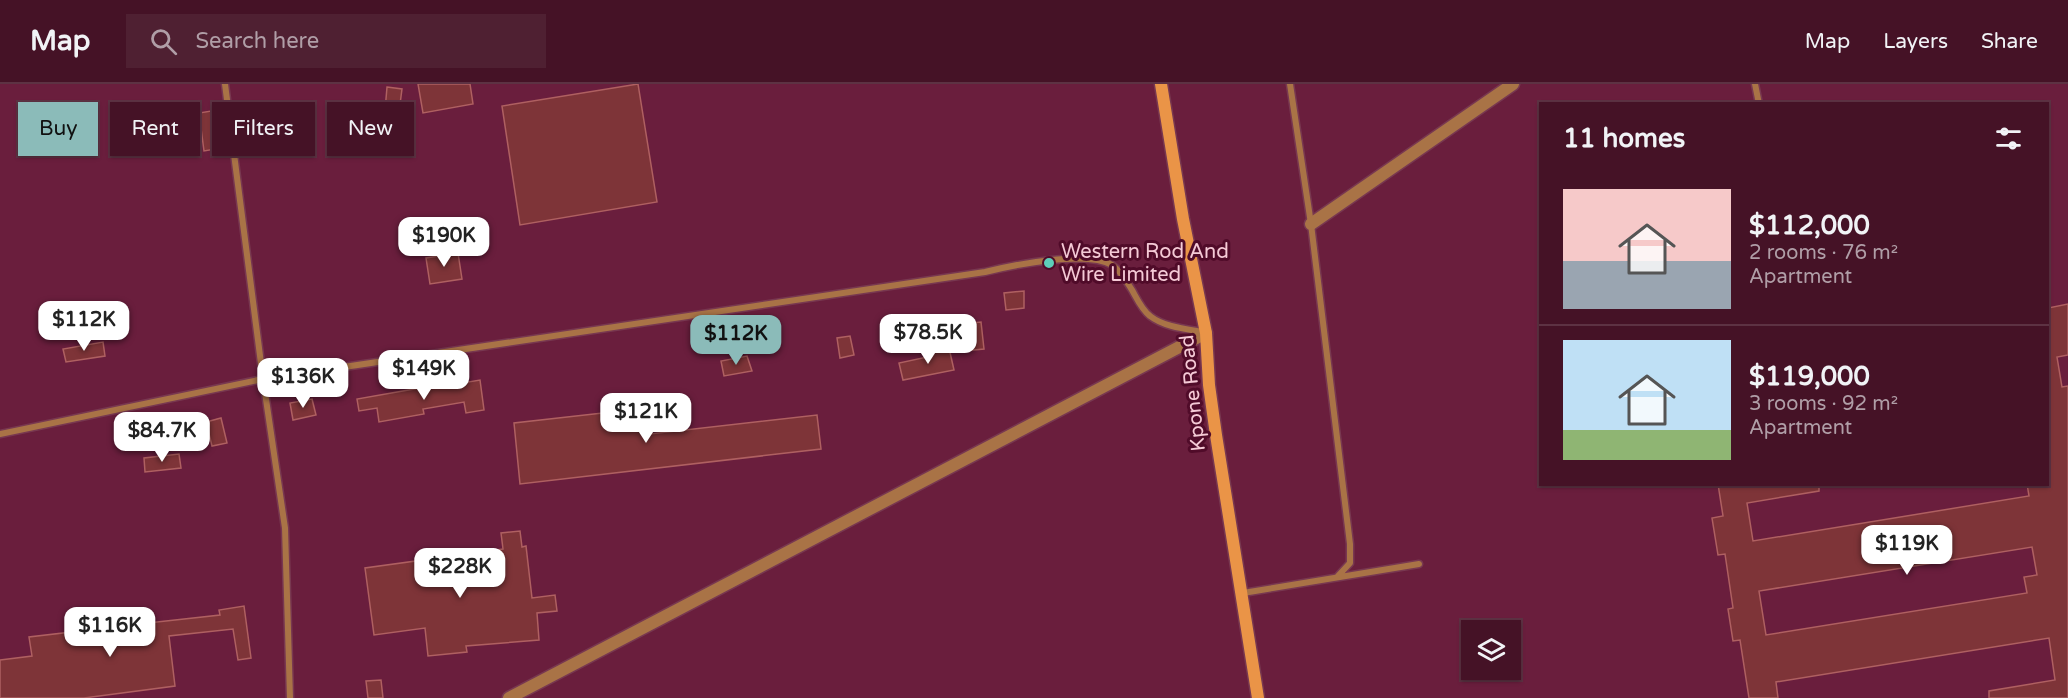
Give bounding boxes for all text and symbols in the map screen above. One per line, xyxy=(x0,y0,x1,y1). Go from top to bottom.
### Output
search box xyxy=(126,14,546,68)
text: Map xyxy=(30,24,90,58)
icon: search xyxy=(147,25,180,58)
text: Search here xyxy=(195,28,319,54)
text: Map xyxy=(1805,29,1850,54)
text: Layers xyxy=(1883,29,1948,54)
text: Share xyxy=(1981,29,2038,54)
chip: Buy xyxy=(18,102,98,156)
chip: Rent xyxy=(110,102,200,156)
chip: Filters xyxy=(212,102,315,156)
chip: New xyxy=(327,102,414,156)
icon: filters xyxy=(1992,122,2025,155)
text: 11 homes xyxy=(1563,123,1685,154)
text: $112,000 xyxy=(1749,210,1870,241)
icon: home xyxy=(1611,213,1683,285)
pin: $190K xyxy=(402,217,486,268)
text: $190K xyxy=(412,224,476,248)
place label: Western Rod And Wire Limited xyxy=(1061,240,1229,287)
text: 2 rooms · 76 m² xyxy=(1749,241,1898,265)
marker: Western Rod And Wire Limited xyxy=(1042,256,1056,270)
text: Apartment xyxy=(1749,265,1852,289)
pin: $112K xyxy=(42,301,126,352)
text: $112K xyxy=(52,308,116,332)
pin: $78.5K xyxy=(879,314,977,365)
pin: $112K xyxy=(694,315,778,366)
text: $78.5K xyxy=(894,321,962,345)
text: $112K xyxy=(704,322,768,346)
street label: Kpone Road xyxy=(1175,333,1211,453)
pin: $149K xyxy=(382,350,466,401)
text: $149K xyxy=(392,357,456,381)
pin: $136K xyxy=(261,358,345,409)
text: $119,000 xyxy=(1749,361,1870,392)
icon: home xyxy=(1611,364,1683,436)
text: $136K xyxy=(271,365,335,389)
text: 3 rooms · 92 m² xyxy=(1749,392,1898,416)
pin: $121K xyxy=(604,393,688,444)
text: $121K xyxy=(614,400,678,424)
pin: $84.7K xyxy=(113,412,211,463)
text: Apartment xyxy=(1749,416,1852,440)
text: $84.7K xyxy=(128,419,196,443)
pin: $119K xyxy=(1865,525,1949,576)
text: $119K xyxy=(1875,532,1939,556)
pin: $228K xyxy=(418,548,502,599)
text: $228K xyxy=(428,555,492,579)
pin: $116K xyxy=(68,607,152,658)
text: $116K xyxy=(78,614,142,638)
map controls xyxy=(1461,620,1521,680)
button: layers xyxy=(1461,620,1521,680)

